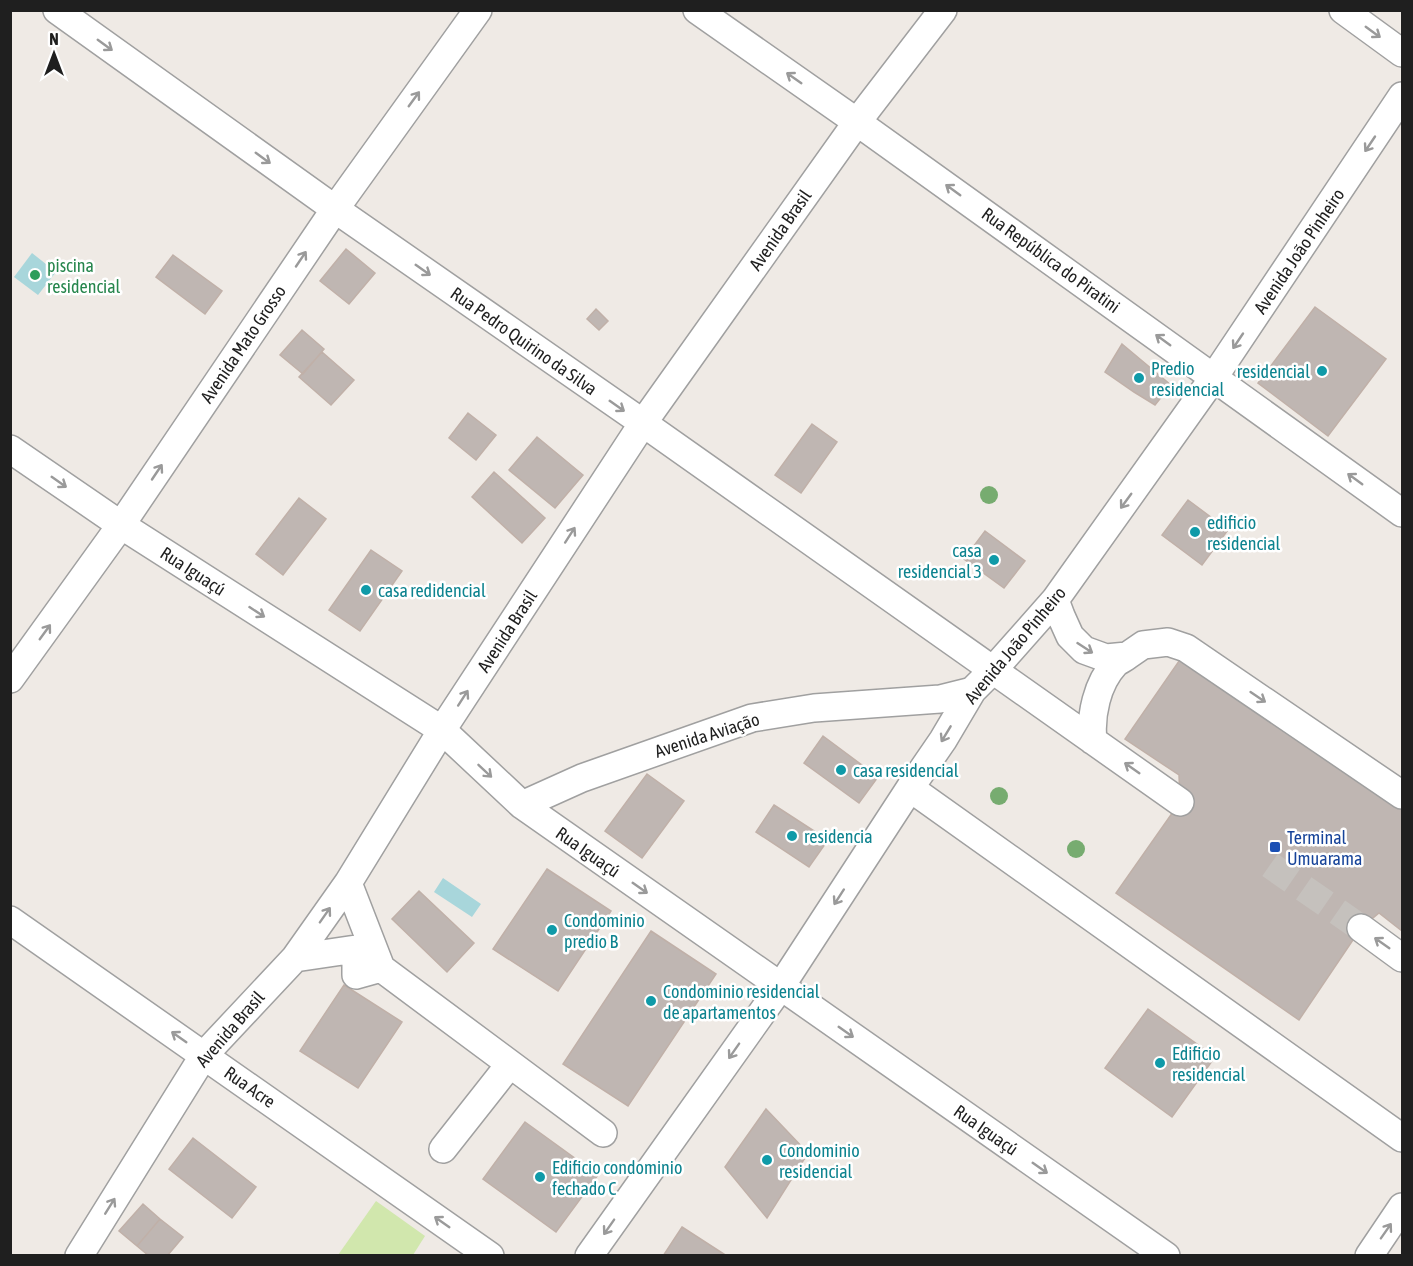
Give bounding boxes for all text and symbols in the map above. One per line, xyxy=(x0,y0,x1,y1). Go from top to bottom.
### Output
north arrow xyxy=(24,24,84,84)
one-way arrow xyxy=(1364,26,1380,38)
text: N xyxy=(49,30,59,48)
one-way arrow xyxy=(96,38,112,51)
one-way arrow xyxy=(786,72,802,84)
one-way arrow xyxy=(408,92,420,108)
one-way arrow xyxy=(1364,135,1376,152)
one-way arrow xyxy=(255,152,271,164)
one-way arrow xyxy=(945,184,961,196)
street label: Avenida Brasil xyxy=(745,185,816,274)
street label: Avenida João Pinheiro xyxy=(1249,185,1349,317)
street label: Rua República do Piratini xyxy=(978,203,1124,317)
one-way arrow xyxy=(295,250,308,267)
place label: piscina residencial xyxy=(47,255,121,297)
one-way arrow xyxy=(414,264,430,276)
marker: piscina residencial xyxy=(28,268,42,282)
street label: Avenida Mato Grosso xyxy=(196,281,290,407)
street label: Rua Pedro Quirino da Silva xyxy=(447,283,601,399)
one-way arrow xyxy=(1232,333,1245,350)
one-way arrow xyxy=(1155,334,1171,346)
place label: Predio residencial xyxy=(1151,358,1225,400)
place label: residencial xyxy=(1237,361,1310,382)
marker: residencial xyxy=(1315,364,1329,378)
marker: Predio residencial xyxy=(1132,371,1146,385)
one-way arrow xyxy=(609,400,625,412)
one-way arrow xyxy=(151,464,163,481)
one-way arrow xyxy=(1348,472,1364,485)
one-way arrow xyxy=(50,476,66,488)
one-way arrow xyxy=(1120,492,1132,508)
place label: edificio residencial xyxy=(1207,512,1281,554)
marker: edificio residencial xyxy=(1188,525,1202,539)
one-way arrow xyxy=(564,527,576,543)
place label: casa residencial 3 xyxy=(898,540,982,582)
street label: Rua Iguaçú xyxy=(157,542,229,600)
marker: casa residencial 3 xyxy=(987,553,1001,567)
place label: casa redidencial xyxy=(378,580,486,601)
street label: Avenida João Pinheiro xyxy=(960,582,1070,708)
marker: casa redidencial xyxy=(359,583,373,597)
street label: Avenida Brasil xyxy=(473,586,541,676)
one-way arrow xyxy=(248,606,265,619)
one-way arrow xyxy=(38,624,51,640)
one-way arrow xyxy=(1077,641,1094,654)
one-way arrow xyxy=(457,690,469,706)
one-way arrow xyxy=(1249,691,1266,703)
street label: Avenida Aviação xyxy=(652,708,762,762)
one-way arrow xyxy=(940,725,952,742)
place label: casa residencial xyxy=(853,760,959,781)
one-way arrow xyxy=(1124,762,1141,774)
marker: casa residencial xyxy=(834,763,848,777)
one-way arrow xyxy=(477,764,492,778)
street label: Rua Iguaçú xyxy=(552,822,624,882)
place label: residencia xyxy=(804,826,873,847)
place label: Terminal Umuarama xyxy=(1287,827,1362,869)
marker: residencia xyxy=(785,829,799,843)
marker: Terminal Umuarama xyxy=(1268,840,1282,854)
one-way arrow xyxy=(632,882,648,894)
one-way arrow xyxy=(833,888,845,904)
one-way arrow xyxy=(319,908,331,924)
place label: Condominio predio B xyxy=(564,910,645,952)
marker: Condominio predio B xyxy=(545,923,559,937)
one-way arrow xyxy=(1374,937,1390,949)
place label: Condominio residencial de apartamentos xyxy=(663,981,820,1023)
street label: Avenida Brasil xyxy=(191,987,269,1071)
marker: Condominio residencial de apartamentos xyxy=(644,994,658,1008)
one-way arrow xyxy=(837,1026,853,1038)
one-way arrow xyxy=(172,1031,188,1043)
one-way arrow xyxy=(728,1043,741,1059)
place label: Edificio residencial xyxy=(1172,1043,1246,1085)
marker: Edificio residencial xyxy=(1153,1056,1167,1070)
street label: Rua Acre xyxy=(220,1062,280,1112)
street label: Rua Iguaçú xyxy=(950,1100,1022,1160)
place label: Condominio residencial xyxy=(779,1140,860,1182)
marker: Condominio residencial xyxy=(760,1153,774,1167)
place label: Edificio condominio fechado C xyxy=(552,1157,682,1199)
one-way arrow xyxy=(1032,1162,1048,1174)
marker: Edificio condominio fechado C xyxy=(533,1170,547,1184)
one-way arrow xyxy=(104,1198,116,1215)
one-way arrow xyxy=(434,1216,450,1228)
one-way arrow xyxy=(603,1219,615,1235)
one-way arrow xyxy=(1380,1224,1392,1240)

